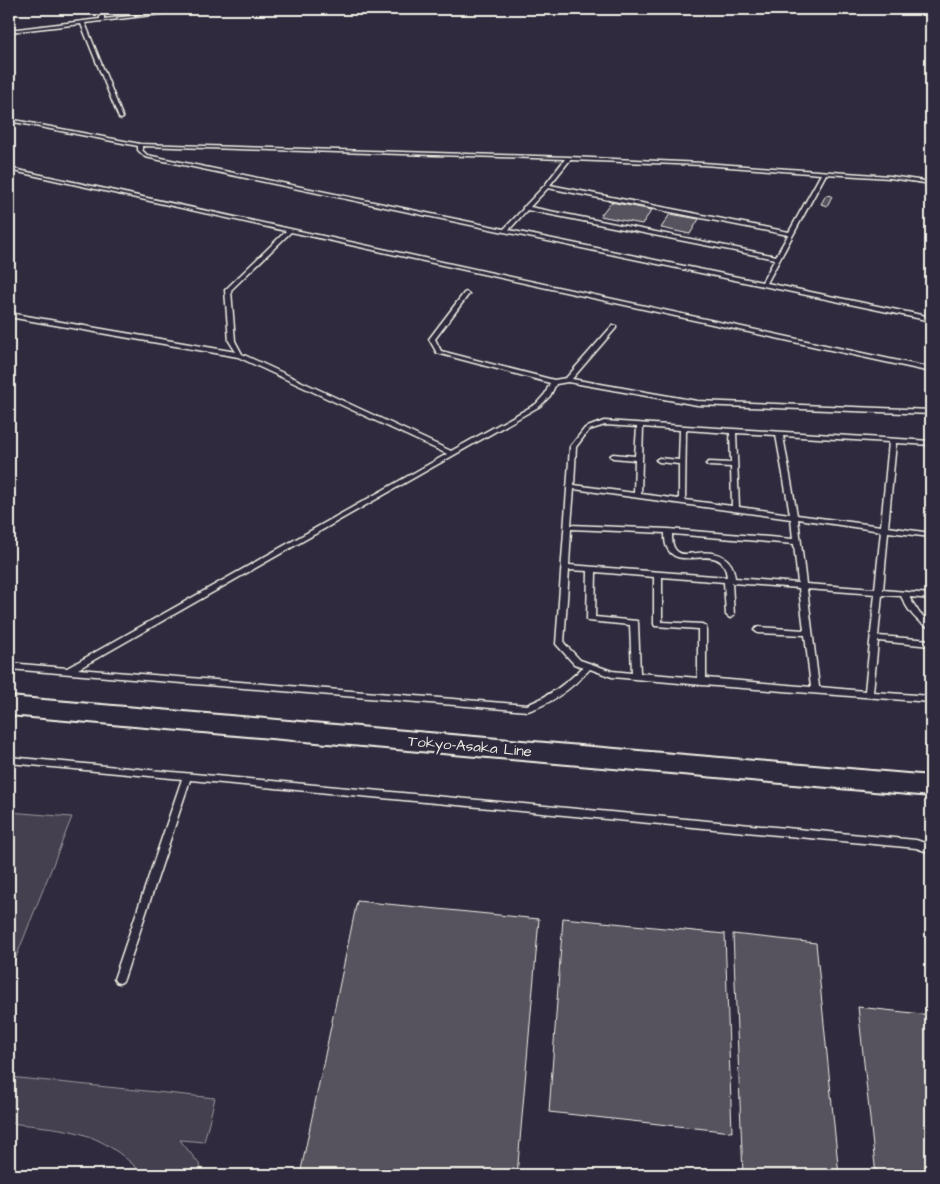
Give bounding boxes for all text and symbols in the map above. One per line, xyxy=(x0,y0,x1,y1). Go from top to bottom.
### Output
street label: Tokyo-Asaka Line xyxy=(407,731,533,763)

